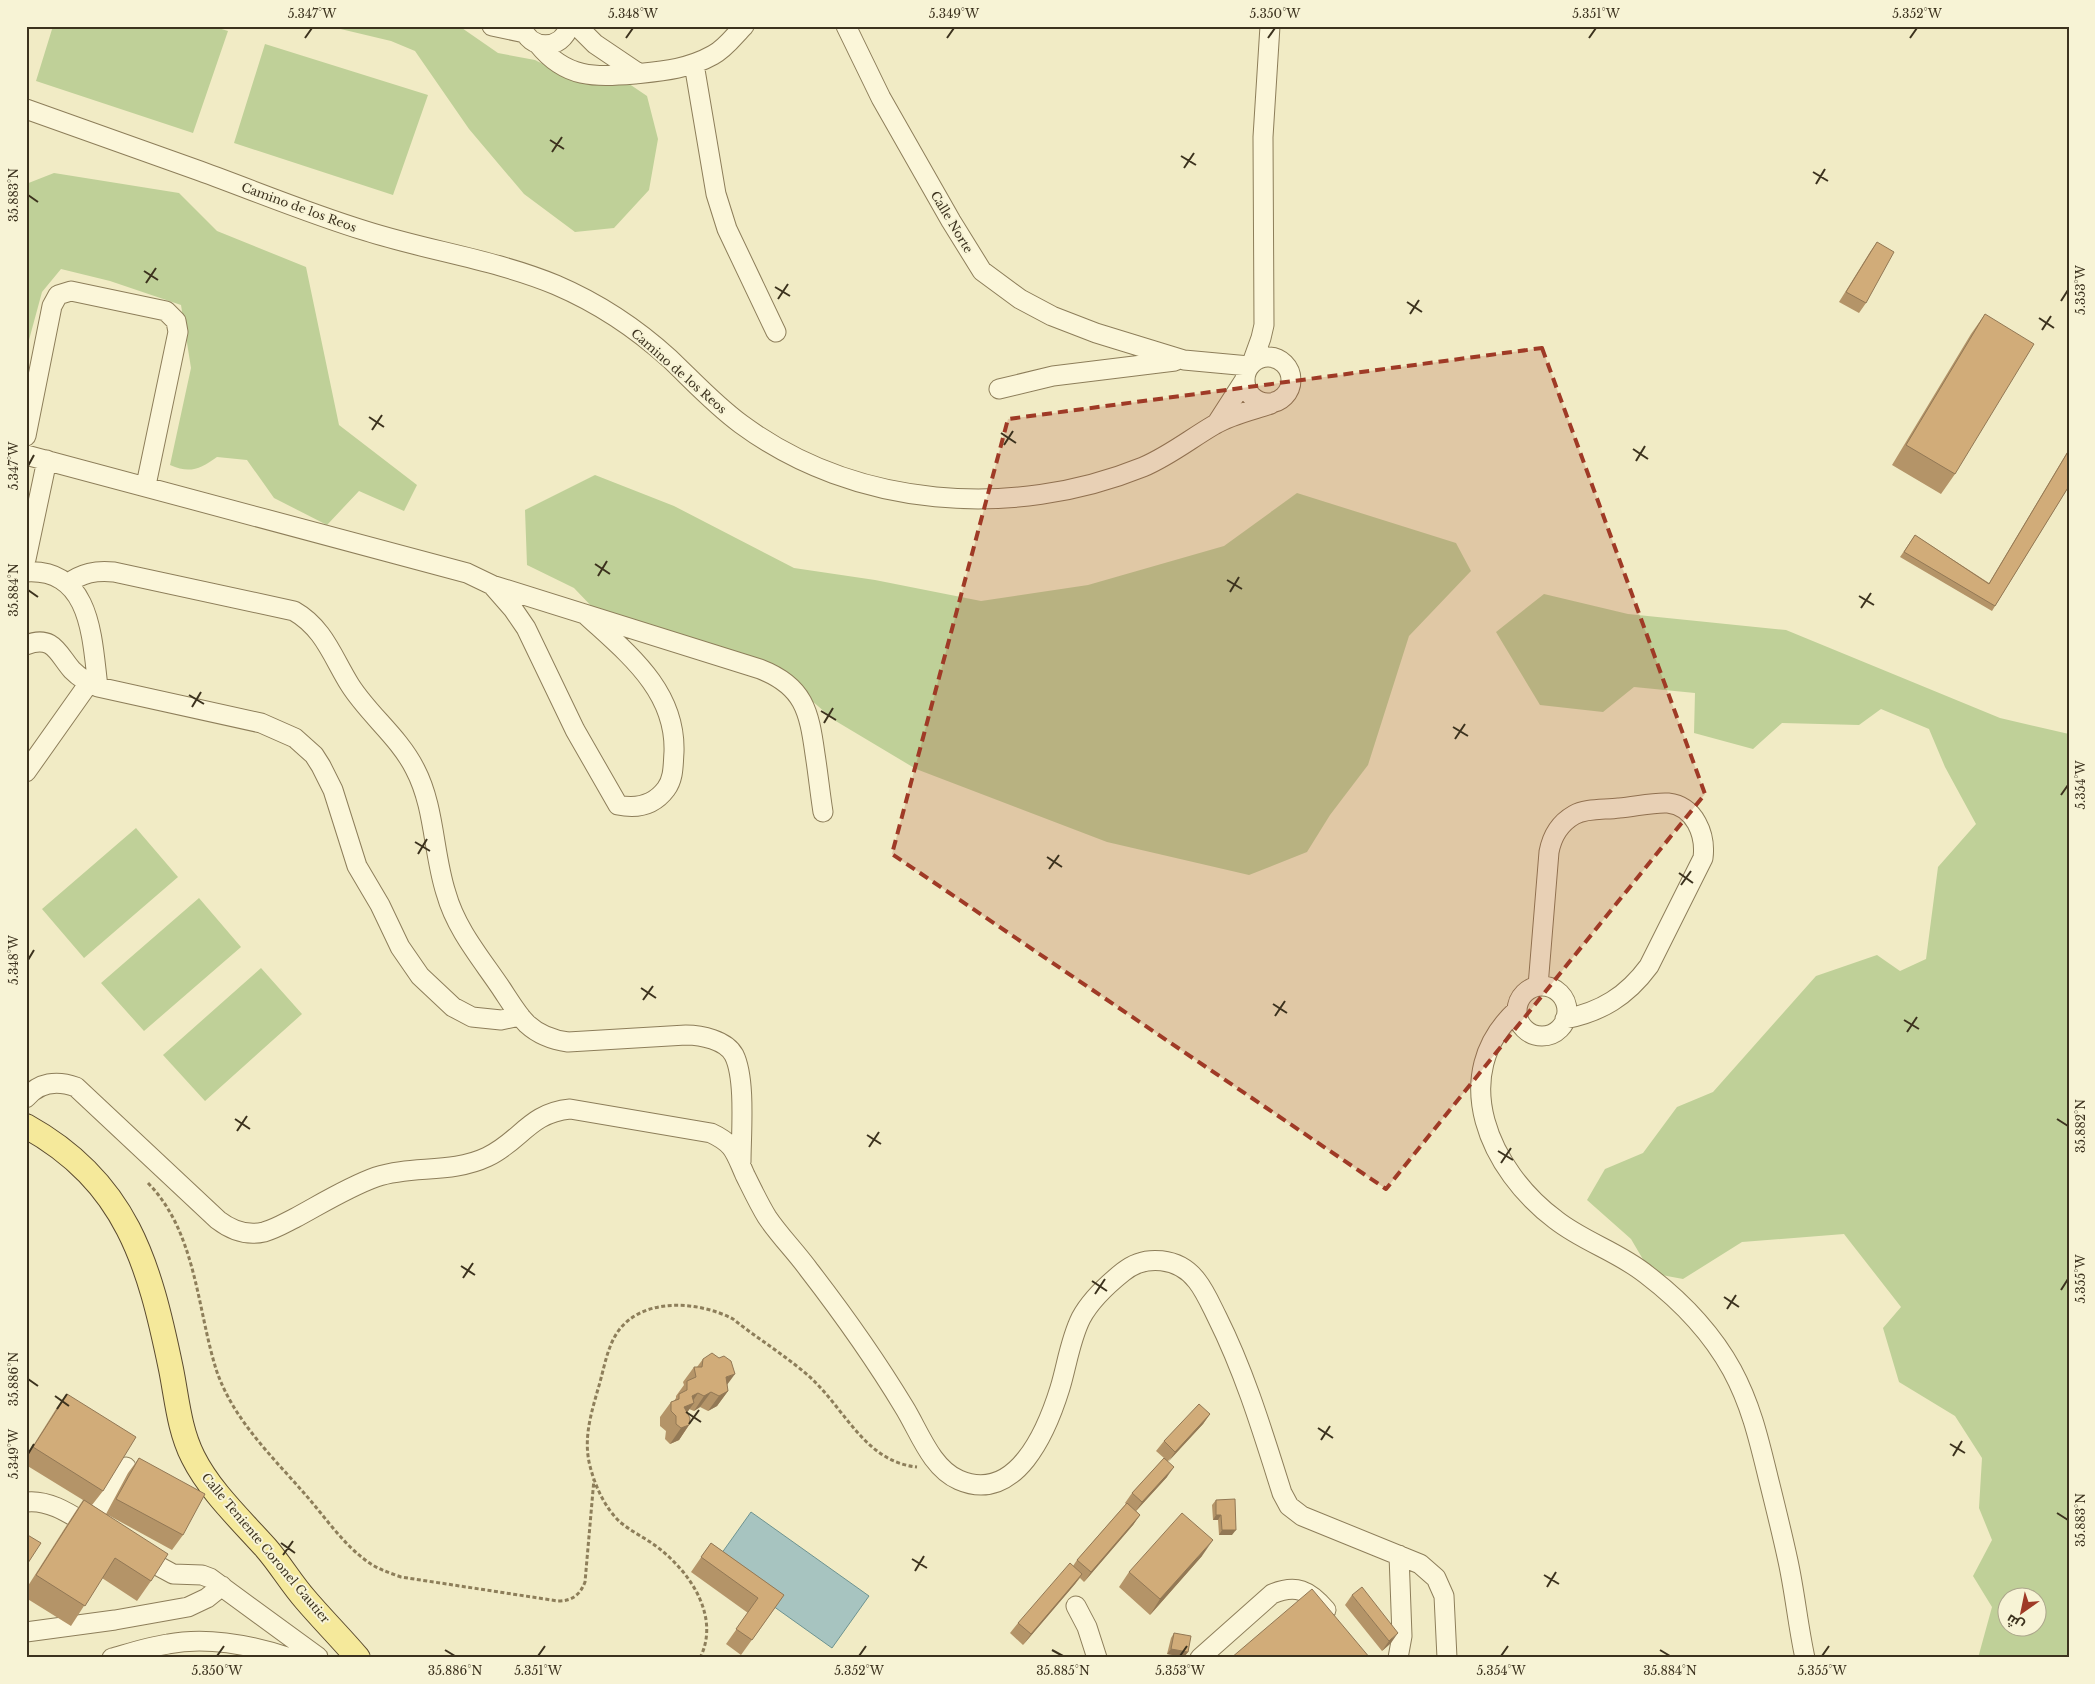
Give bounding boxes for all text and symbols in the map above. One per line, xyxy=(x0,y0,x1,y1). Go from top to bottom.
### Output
text: 5.347°W xyxy=(288,6,337,21)
text: 5.348°W xyxy=(608,6,659,21)
text: 5.349°W xyxy=(929,6,980,21)
text: 5.350°W xyxy=(1250,6,1301,21)
text: 5.351°W xyxy=(1572,6,1621,21)
text: 5.352°W xyxy=(1892,6,1943,21)
text: 35.883°N xyxy=(6,168,21,222)
street label: Camino de los Reos xyxy=(239,179,359,235)
street label: Calle Norte xyxy=(928,188,976,256)
text: 5.353°W xyxy=(2073,264,2088,315)
street label: Camino de los Reos xyxy=(628,326,730,416)
text: 5.347°W xyxy=(6,441,21,490)
text: 35.884°N xyxy=(6,563,21,617)
text: 5.354°W xyxy=(2073,760,2088,810)
text: 5.348°W xyxy=(6,934,21,985)
text: 35.882°N xyxy=(2073,1099,2088,1153)
text: 5.355°W xyxy=(2073,1254,2088,1304)
text: 35.886°N xyxy=(6,1352,21,1406)
text: 5.349°W xyxy=(6,1428,21,1479)
street label: Calle Teniente Coronel Gautier xyxy=(199,1470,333,1626)
text: 35.883°N xyxy=(2073,1493,2088,1547)
north arrow xyxy=(1998,1586,2048,1636)
text: ش xyxy=(2002,1610,2027,1635)
text: 5.350°W xyxy=(192,1663,243,1678)
text: 35.886°N xyxy=(428,1663,482,1678)
text: 5.351°W xyxy=(514,1663,563,1678)
text: 5.352°W xyxy=(834,1663,885,1678)
text: 35.885°N xyxy=(1036,1663,1090,1678)
text: 5.353°W xyxy=(1155,1663,1206,1678)
text: 5.354°W xyxy=(1476,1663,1526,1678)
text: 35.884°N xyxy=(1643,1663,1697,1678)
text: 5.355°W xyxy=(1797,1663,1847,1678)

